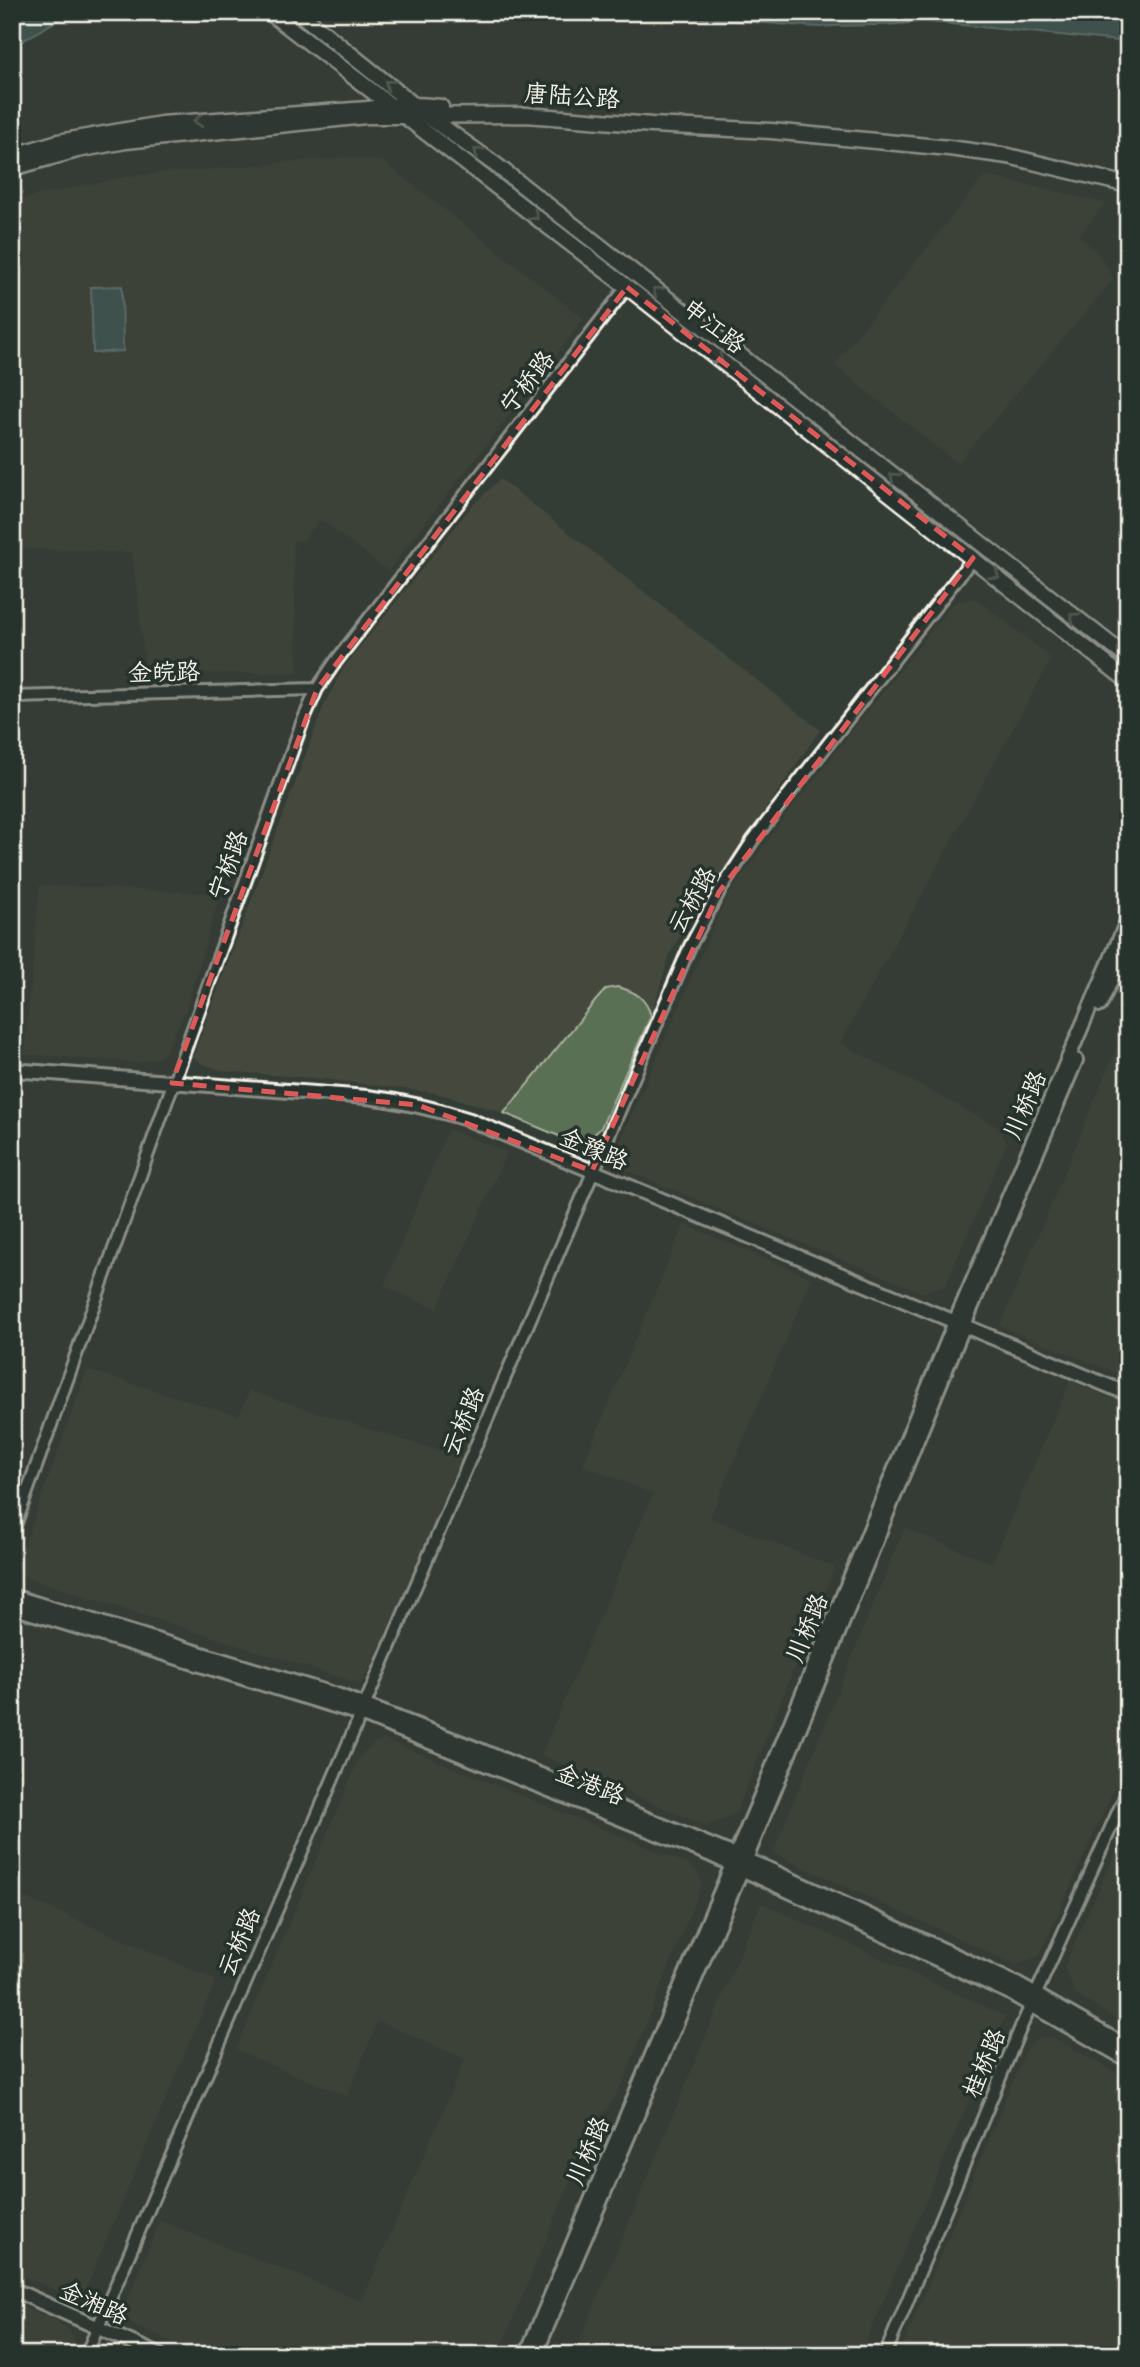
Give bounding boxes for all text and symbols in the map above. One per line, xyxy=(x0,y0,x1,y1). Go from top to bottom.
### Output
street label: 唐陆公路 xyxy=(523,77,621,113)
one-way arrow xyxy=(384,80,397,92)
one-way arrow xyxy=(192,113,203,128)
one-way arrow xyxy=(473,148,485,160)
one-way arrow xyxy=(526,207,539,220)
one-way arrow xyxy=(653,287,665,300)
street label: 申江路 xyxy=(677,291,752,359)
street label: 宁桥路 xyxy=(492,344,560,419)
one-way arrow xyxy=(712,351,724,364)
one-way arrow xyxy=(890,472,902,485)
one-way arrow xyxy=(987,567,999,580)
one-way arrow xyxy=(1069,613,1081,625)
street label: 金皖路 xyxy=(128,655,200,687)
street label: 宁桥路 xyxy=(201,826,253,904)
street label: 云桥路 xyxy=(661,861,722,938)
street label: 川桥路 xyxy=(996,1066,1052,1144)
street label: 金豫路 xyxy=(555,1120,633,1176)
street label: 云桥路 xyxy=(434,1382,490,1460)
street label: 川桥路 xyxy=(779,1589,833,1667)
street label: 金港路 xyxy=(551,1756,629,1810)
street label: 云桥路 xyxy=(210,1903,266,1981)
street label: 桂桥路 xyxy=(955,2024,1011,2102)
street label: 川桥路 xyxy=(559,2112,615,2190)
street label: 金湘路 xyxy=(55,2274,133,2330)

